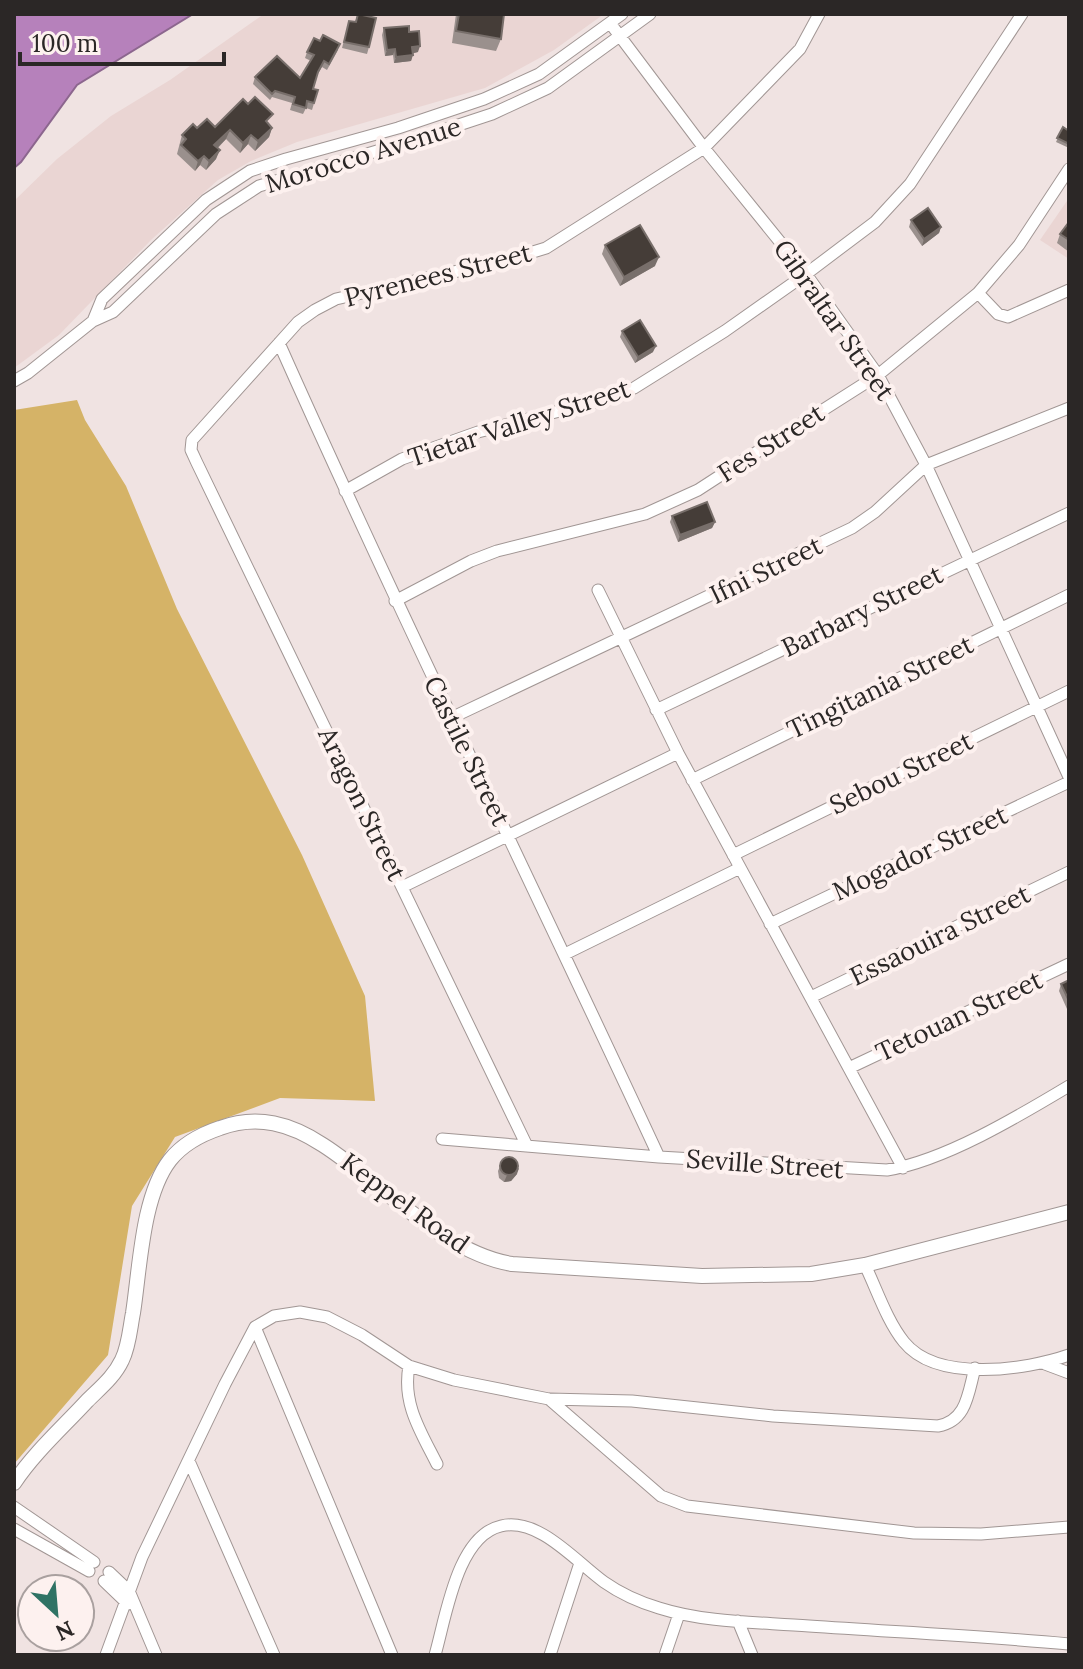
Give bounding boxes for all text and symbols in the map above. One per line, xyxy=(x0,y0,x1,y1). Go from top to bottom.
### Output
scale bar xyxy=(20,16,224,66)
text: 100 m xyxy=(32,28,98,59)
street label: Morocco Avenue xyxy=(261,109,465,200)
street label: Gibraltar Street xyxy=(767,233,902,407)
street label: Pyrenees Street xyxy=(341,235,535,314)
street label: Tietar Valley Street xyxy=(404,371,634,474)
street label: Fes Street xyxy=(711,396,830,489)
street label: Ifni Street xyxy=(704,528,827,611)
street label: Barbary Street xyxy=(776,557,948,664)
street label: Tingitania Street xyxy=(781,627,978,746)
street label: Castile Street xyxy=(417,670,518,831)
street label: Aragon Street xyxy=(311,721,414,886)
street label: Sebou Street xyxy=(824,724,978,821)
street label: Mogador Street xyxy=(827,798,1013,907)
street label: Essaouira Street xyxy=(844,877,1035,993)
street label: Tetouan Street xyxy=(870,963,1047,1069)
street label: Seville Street xyxy=(685,1142,845,1185)
street label: Keppel Road xyxy=(335,1145,476,1260)
north arrow xyxy=(16,1573,96,1653)
text: N xyxy=(51,1615,79,1647)

